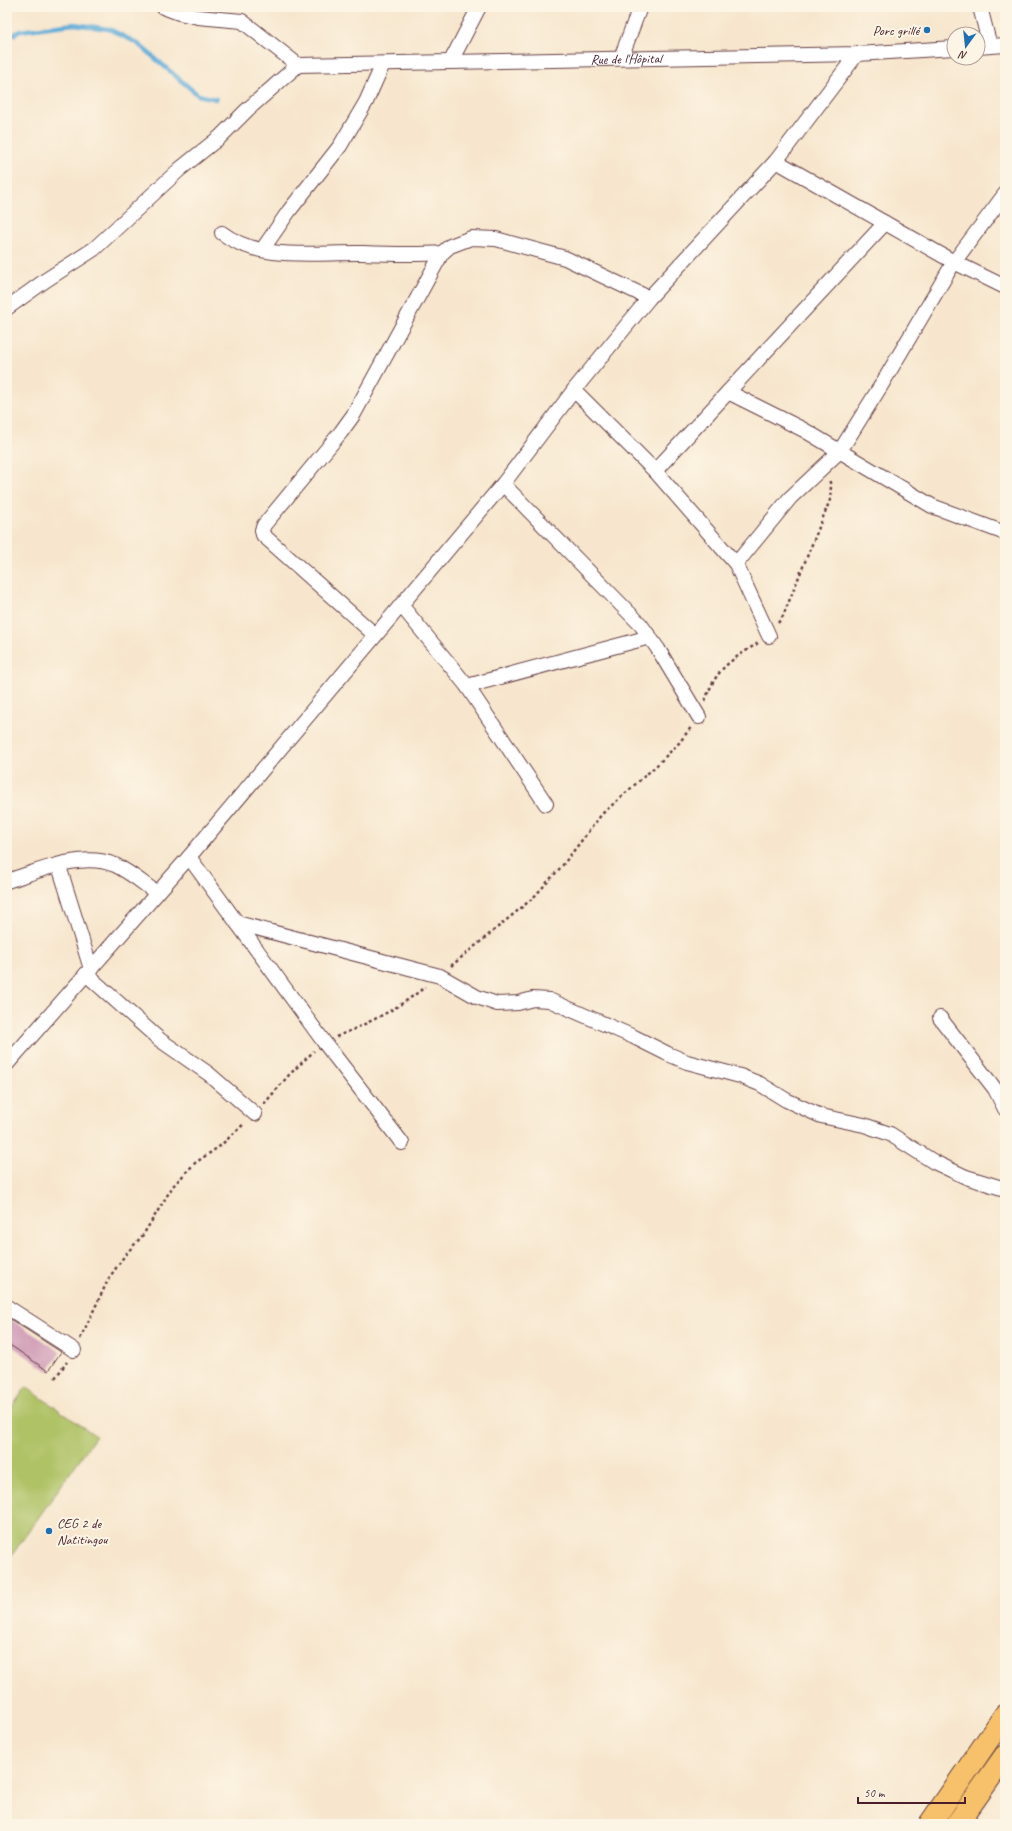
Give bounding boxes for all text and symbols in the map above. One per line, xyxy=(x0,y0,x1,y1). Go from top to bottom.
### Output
place label: Porc grillé xyxy=(873,22,921,39)
marker: Porc grillé xyxy=(922,25,932,35)
north arrow xyxy=(946,26,986,66)
text: N xyxy=(956,47,969,63)
street label: Rue de l'Hôpital xyxy=(590,50,664,68)
place label: CEG 2 de Natitingou xyxy=(57,1515,108,1548)
marker: CEG 2 de Natitingou xyxy=(44,1526,54,1536)
scale bar xyxy=(858,1779,965,1805)
text: 50 m xyxy=(864,1785,886,1801)

